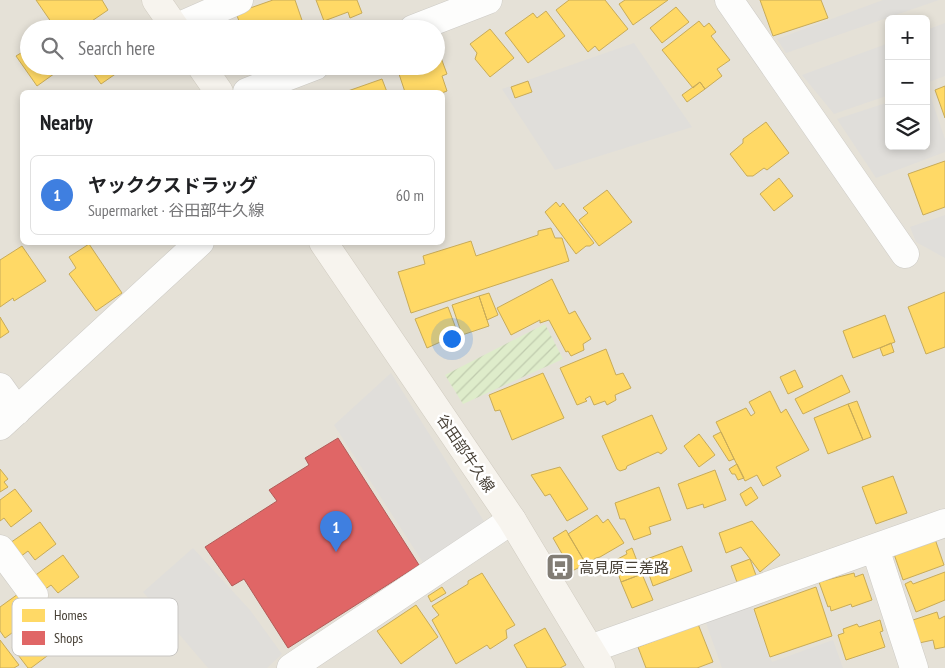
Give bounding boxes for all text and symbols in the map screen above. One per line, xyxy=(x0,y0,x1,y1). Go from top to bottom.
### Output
map controls xyxy=(885,15,930,150)
button: + xyxy=(885,15,930,60)
search box xyxy=(20,20,445,75)
icon: search xyxy=(38,34,66,62)
text: Search here xyxy=(78,36,155,60)
button: − xyxy=(885,60,930,105)
button: layers xyxy=(885,105,930,150)
text: Nearby xyxy=(40,109,93,136)
text: ヤッククスドラッグ xyxy=(88,173,258,197)
text: 1 xyxy=(53,185,61,205)
text: 60 m xyxy=(396,185,424,205)
text: Supermarket · 谷田部牛久線 xyxy=(88,200,264,220)
your location xyxy=(439,326,465,352)
street label: 谷田部牛久線 xyxy=(433,410,499,496)
pin: 1 xyxy=(320,511,352,552)
bus stop icon: 高見原三差路 xyxy=(545,552,575,582)
place label: 高見原三差路 xyxy=(579,558,669,577)
legend xyxy=(12,598,178,656)
text: Homes xyxy=(54,606,87,624)
text: Shops xyxy=(54,629,83,647)

